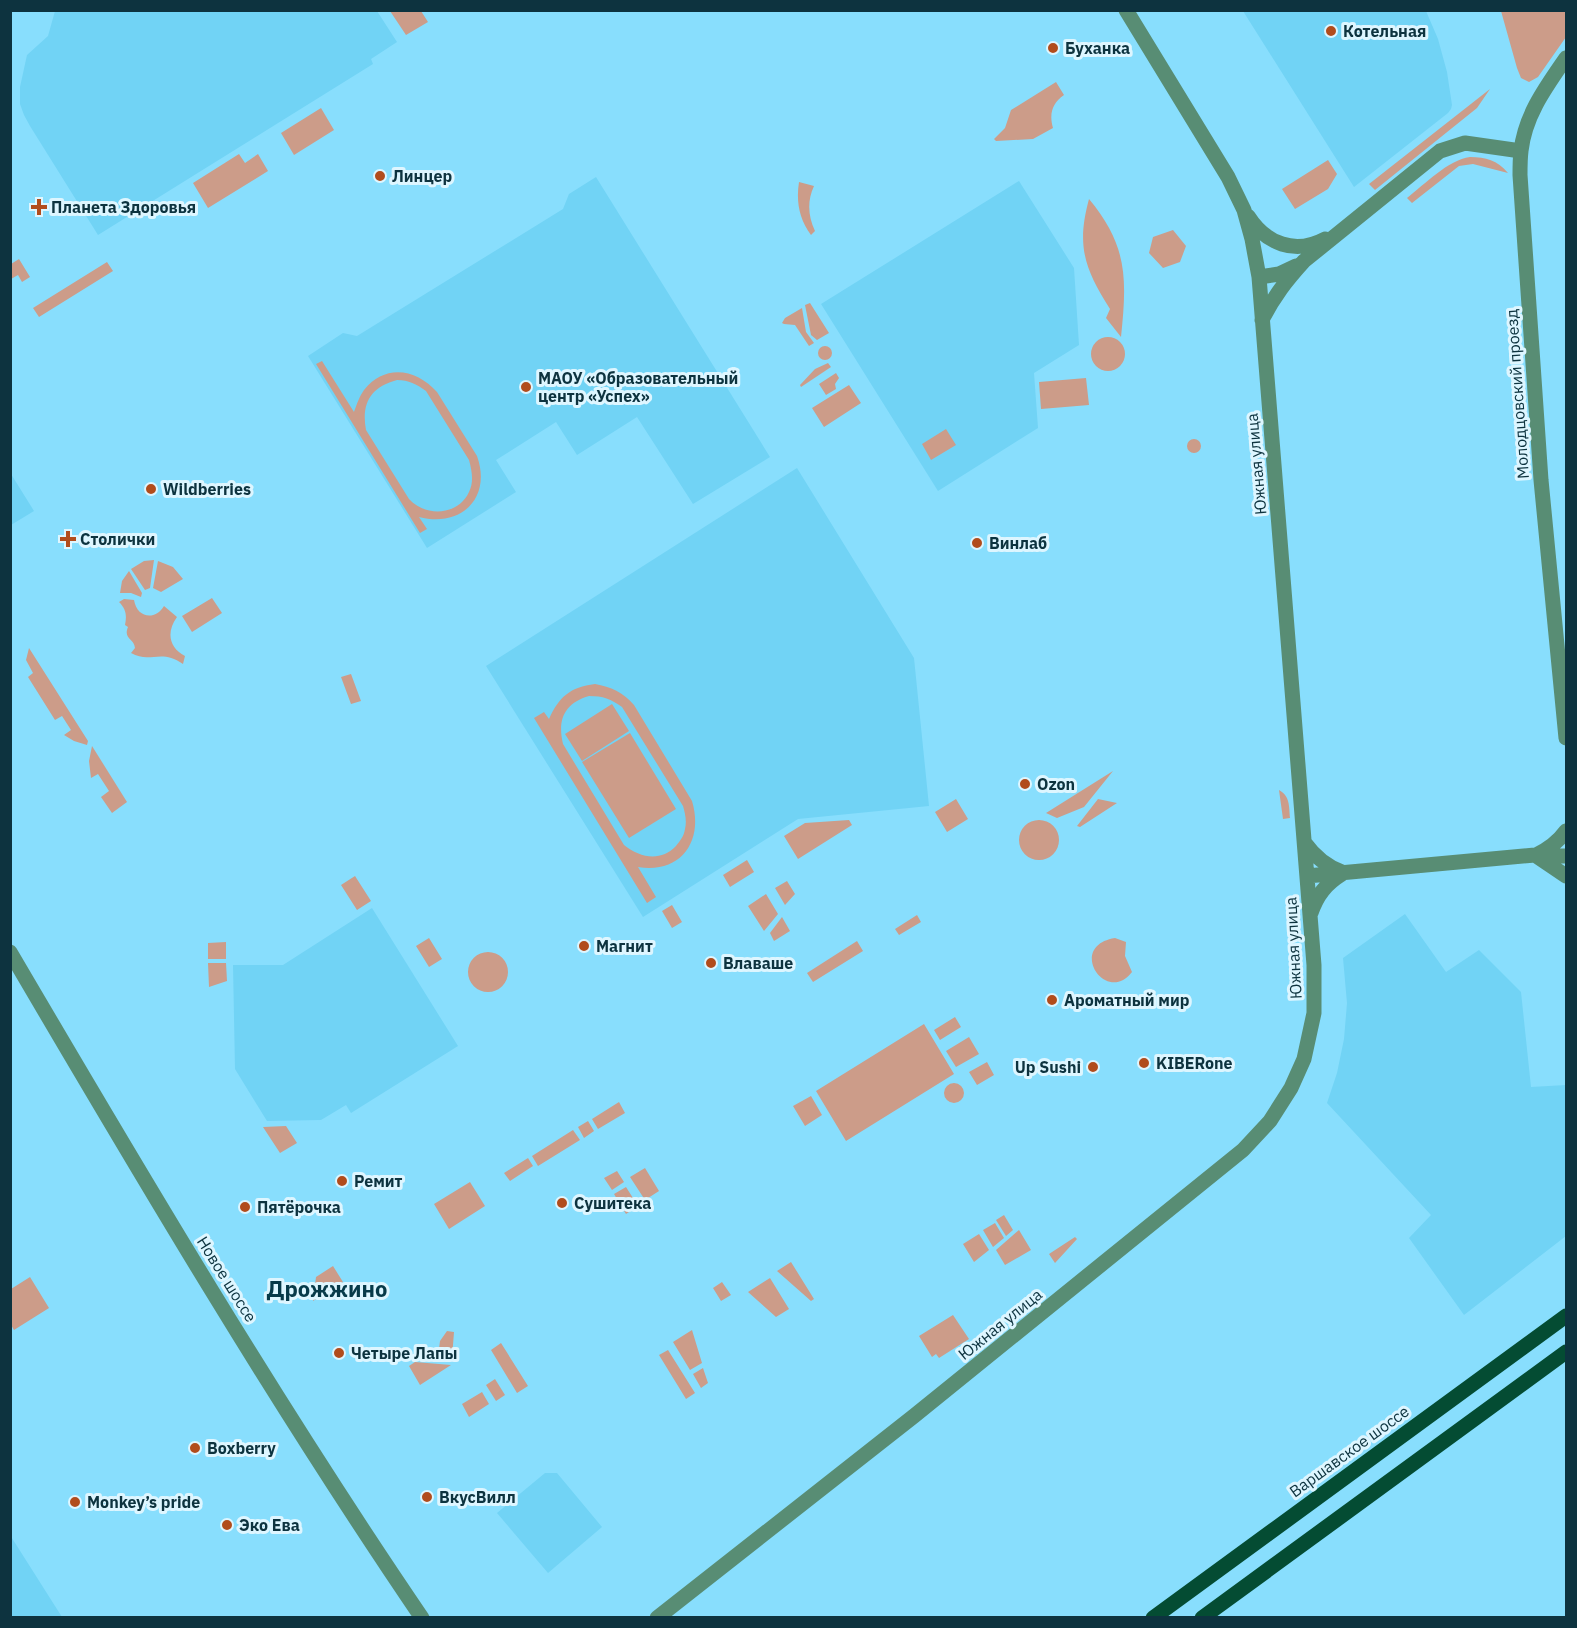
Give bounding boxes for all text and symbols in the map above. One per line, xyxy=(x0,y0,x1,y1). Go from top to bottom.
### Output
place label: Котельная xyxy=(1343,21,1426,41)
marker: Котельная xyxy=(1324,24,1338,38)
place label: Буханка xyxy=(1065,38,1130,58)
marker: Буханка xyxy=(1046,41,1060,55)
place label: Линцер xyxy=(392,166,452,186)
marker: Линцер xyxy=(373,169,387,183)
place label: Планета Здоровья xyxy=(51,197,196,217)
marker: Планета Здоровья xyxy=(32,200,46,214)
street label: Молодцовский проезд xyxy=(1501,308,1533,480)
place label: МАОУ «Образовательный центр «Успех» xyxy=(538,368,738,406)
marker: МАОУ «Образовательный центр «Успех» xyxy=(519,380,533,394)
street label: Южная улица xyxy=(1242,412,1270,516)
place label: Wildberries xyxy=(163,479,251,499)
marker: Wildberries xyxy=(144,482,158,496)
place label: Столички xyxy=(80,529,155,549)
marker: Столички xyxy=(61,532,75,546)
place label: Винлаб xyxy=(989,533,1047,553)
marker: Винлаб xyxy=(970,536,984,550)
place label: Ozon xyxy=(1037,774,1075,794)
marker: Ozon xyxy=(1018,777,1032,791)
street label: Южная улица xyxy=(1280,896,1306,1000)
place label: Магнит xyxy=(596,936,653,956)
marker: Магнит xyxy=(577,939,591,953)
place label: Влаваше xyxy=(723,953,793,973)
marker: Влаваше xyxy=(704,956,718,970)
place label: Ароматный мир xyxy=(1064,990,1190,1010)
marker: Ароматный мир xyxy=(1045,993,1059,1007)
place label: KIBERone xyxy=(1156,1053,1233,1073)
marker: KIBERone xyxy=(1137,1056,1151,1070)
place label: Up Sushi xyxy=(1015,1057,1081,1077)
marker: Up Sushi xyxy=(1086,1060,1100,1074)
place label: Ремит xyxy=(354,1171,403,1191)
marker: Ремит xyxy=(335,1174,349,1188)
place label: Сушитека xyxy=(574,1193,651,1213)
marker: Сушитека xyxy=(555,1196,569,1210)
place label: Пятёрочка xyxy=(257,1197,341,1217)
marker: Пятёрочка xyxy=(238,1200,252,1214)
street label: Новое шоссе xyxy=(193,1233,261,1326)
district label: Дрожжино xyxy=(267,1274,387,1303)
street label: Южная улица xyxy=(954,1284,1046,1364)
place label: Четыре Лапы xyxy=(351,1343,458,1363)
marker: Четыре Лапы xyxy=(332,1346,346,1360)
street label: Варшавское шоссе xyxy=(1285,1401,1413,1501)
place label: Boxberry xyxy=(207,1438,276,1458)
marker: Boxberry xyxy=(188,1441,202,1455)
place label: ВкусВилл xyxy=(439,1487,516,1507)
marker: ВкусВилл xyxy=(420,1490,434,1504)
place label: Monkey’s pride xyxy=(87,1492,200,1512)
marker: Monkey’s pride xyxy=(68,1495,82,1509)
place label: Эко Ева xyxy=(239,1515,300,1535)
marker: Эко Ева xyxy=(220,1518,234,1532)

